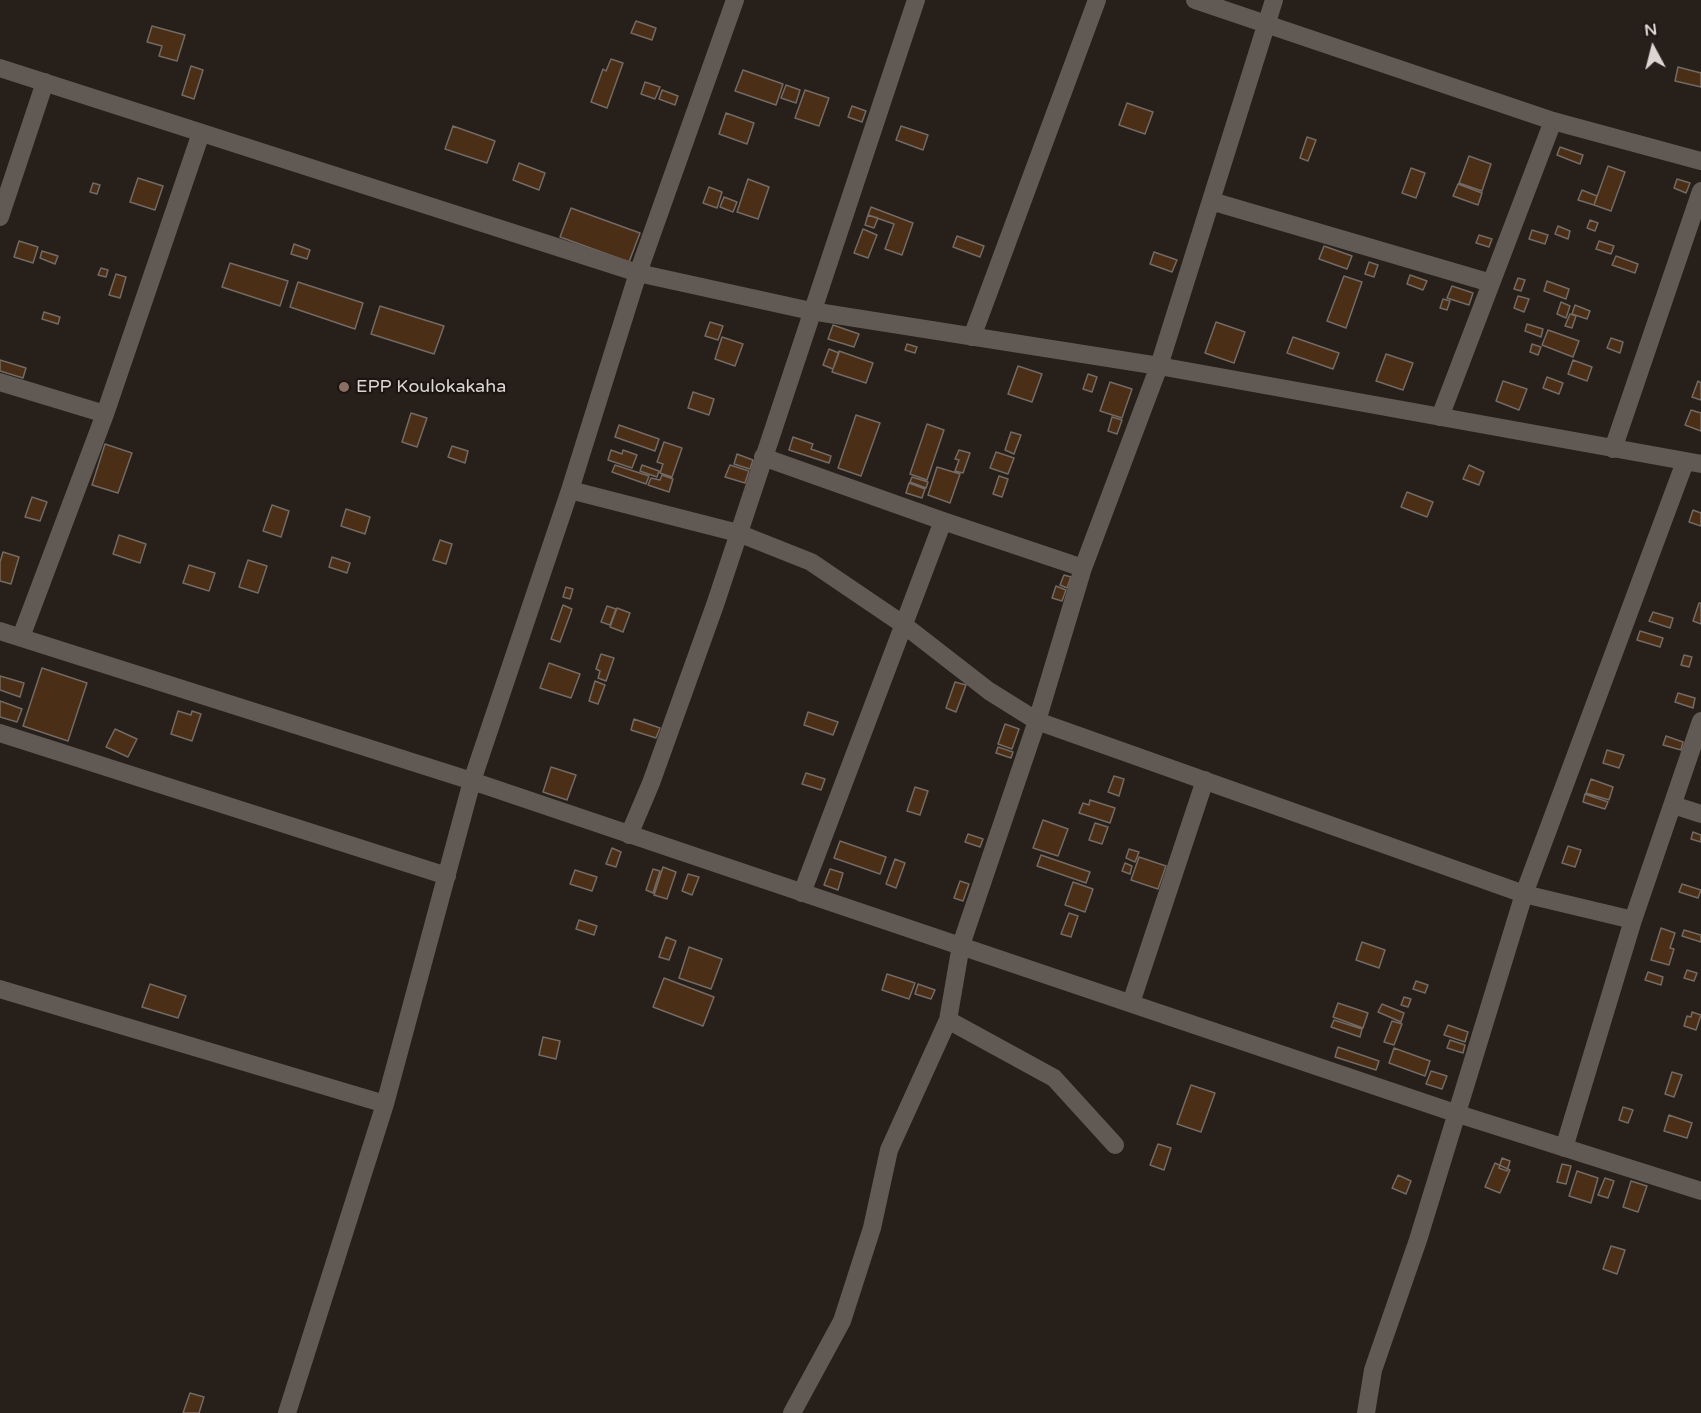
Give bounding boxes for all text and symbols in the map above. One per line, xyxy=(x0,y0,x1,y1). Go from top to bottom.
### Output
north arrow xyxy=(1623,18,1683,78)
text: N xyxy=(1643,19,1658,41)
place label: EPP Koulokakaha xyxy=(356,376,506,398)
marker: EPP Koulokakaha xyxy=(337,380,351,394)

